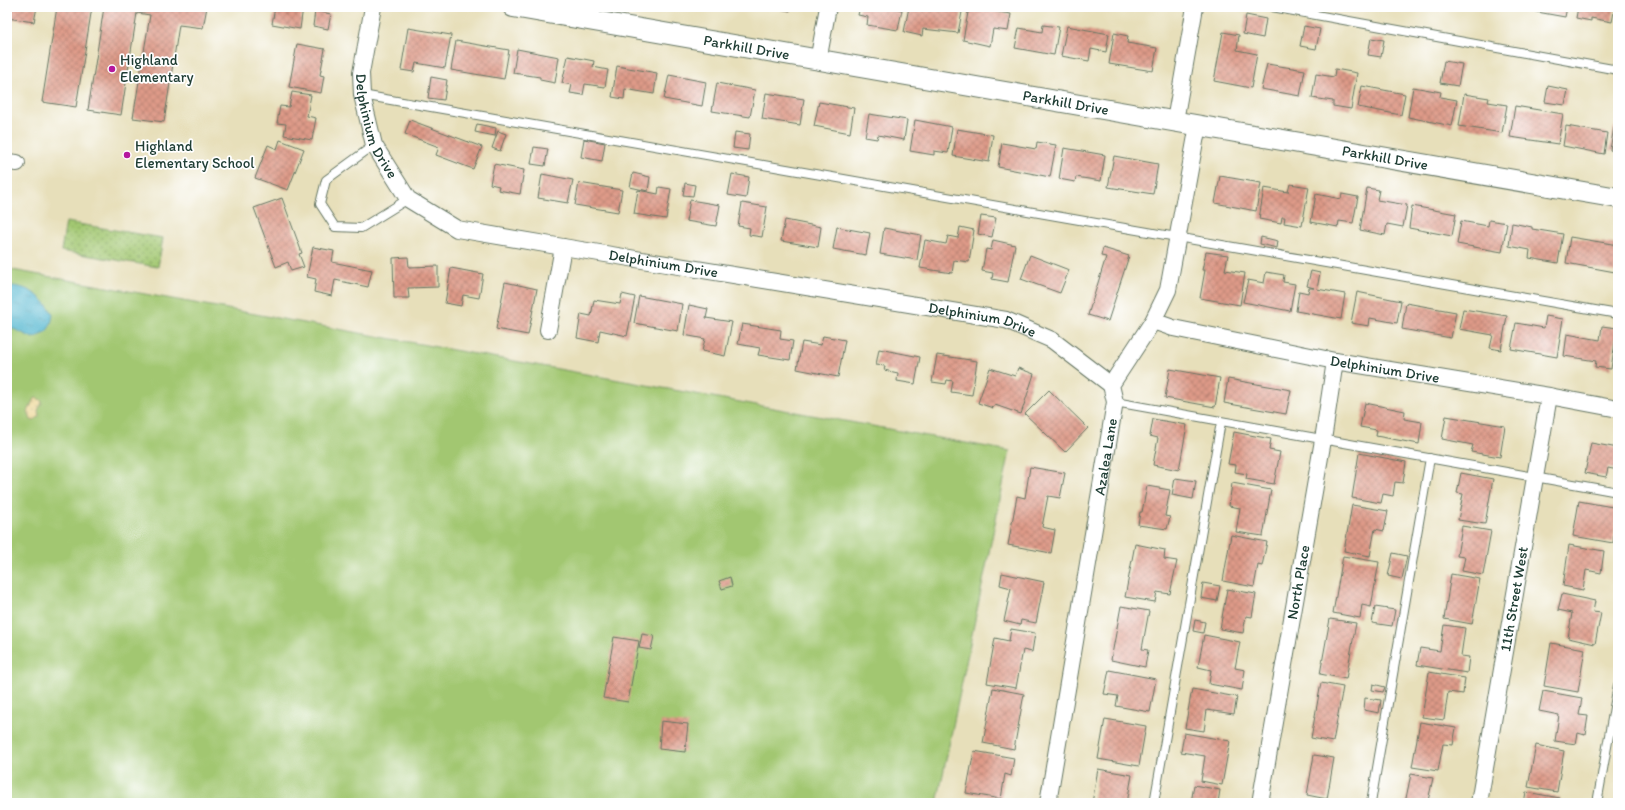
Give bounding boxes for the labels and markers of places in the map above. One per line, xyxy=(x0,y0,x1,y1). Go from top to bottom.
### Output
place label: Highland Elementary xyxy=(120,51,194,86)
marker: Highland Elementary xyxy=(107,64,117,74)
place label: Highland Elementary School xyxy=(135,137,255,172)
marker: Highland Elementary School xyxy=(122,150,132,160)

